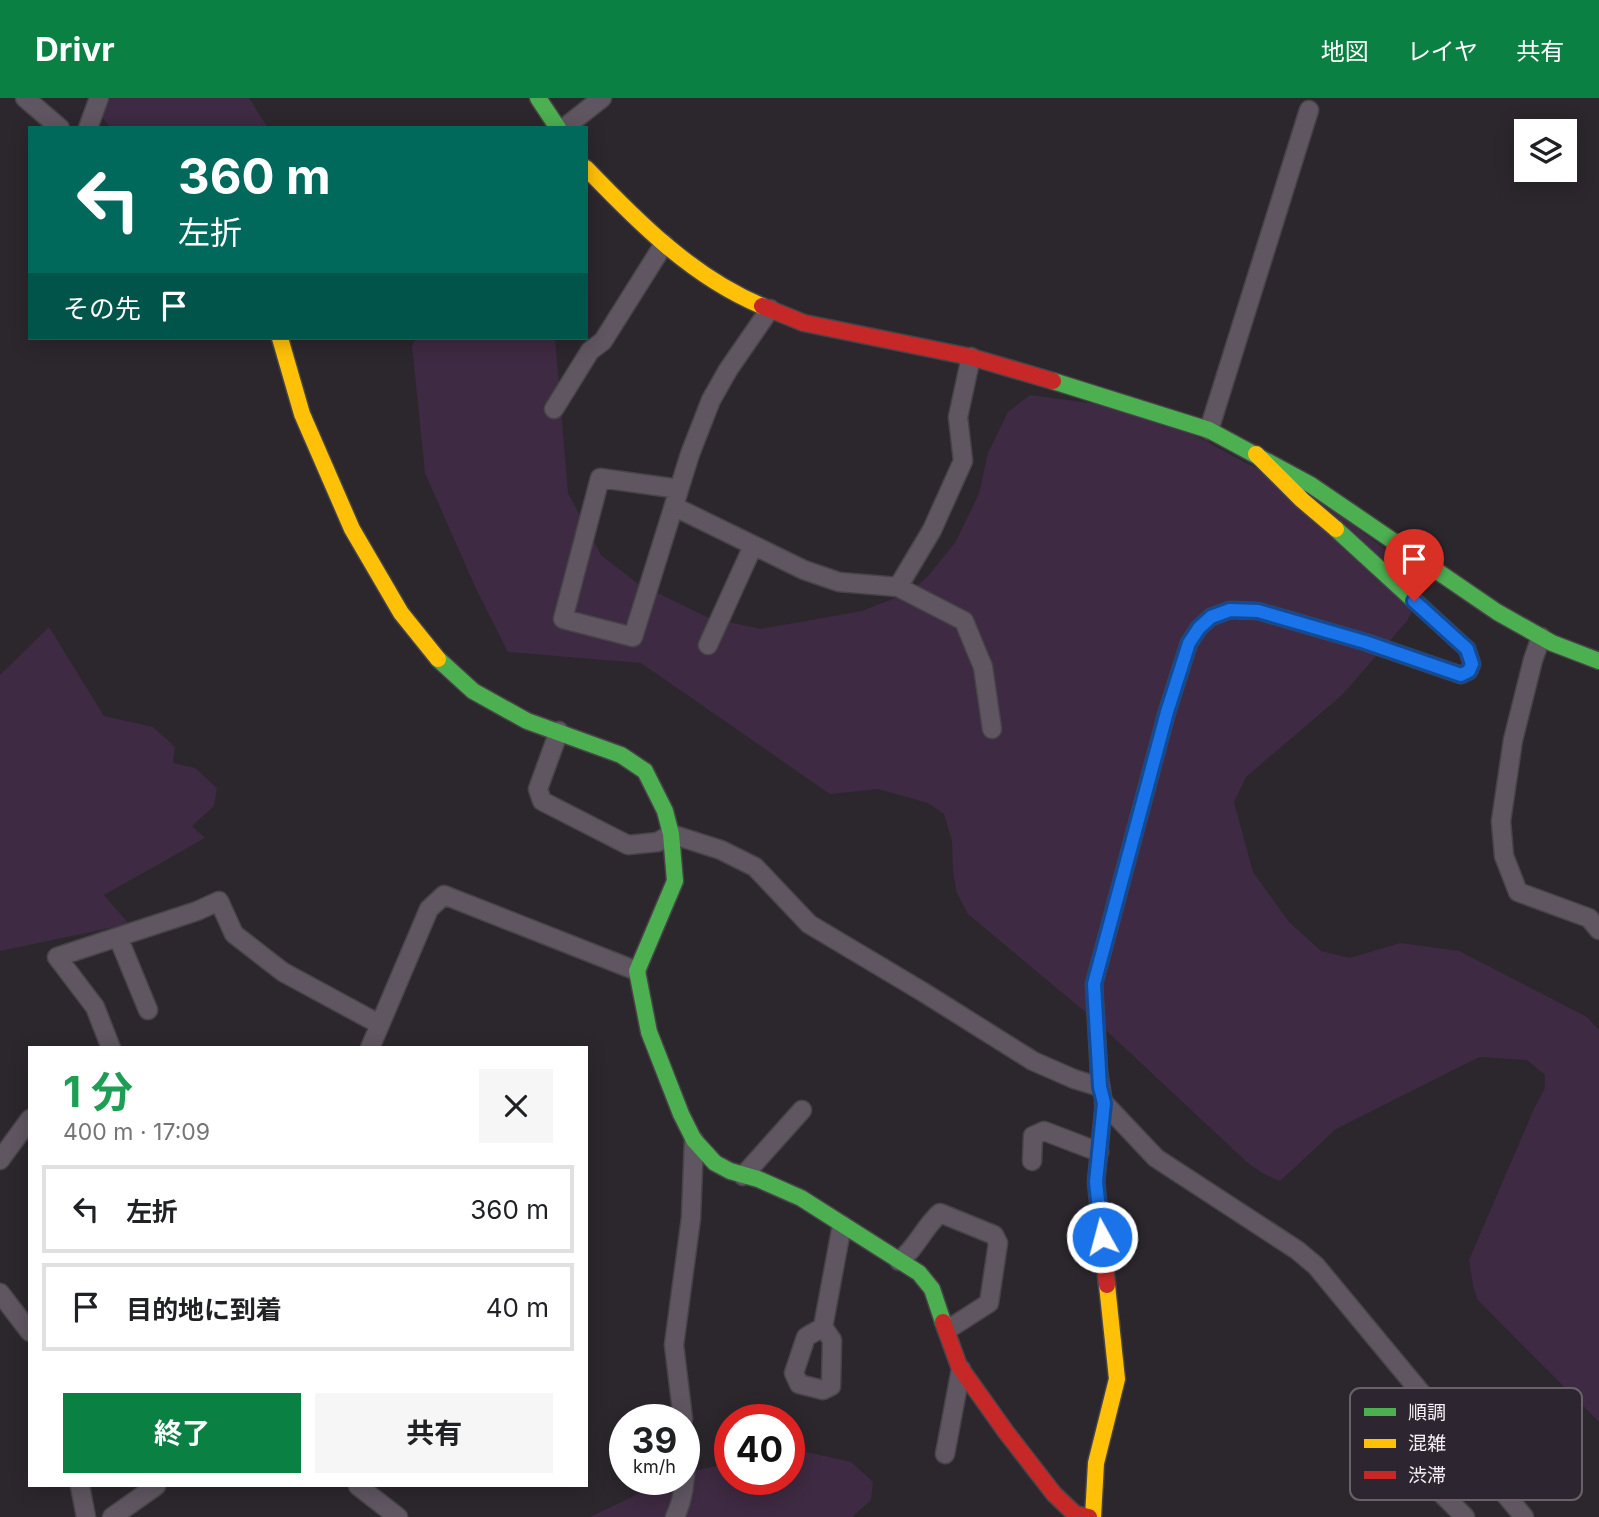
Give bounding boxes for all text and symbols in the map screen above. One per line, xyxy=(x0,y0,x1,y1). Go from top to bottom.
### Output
text: Drivr xyxy=(35,29,115,69)
text: 地図 xyxy=(1321,37,1369,66)
text: レイヤ xyxy=(1407,37,1478,66)
text: 共有 xyxy=(1516,37,1564,66)
map controls xyxy=(1514,119,1577,182)
button: layers xyxy=(1514,119,1577,182)
text: 360 m xyxy=(178,147,331,206)
icon: left xyxy=(63,154,154,245)
text: 左折 xyxy=(178,213,242,252)
icon: arrive xyxy=(155,287,193,325)
text: その先 xyxy=(63,293,141,324)
pin xyxy=(1384,529,1444,601)
icon: arrive xyxy=(1395,540,1433,578)
text: 1 分 xyxy=(63,1066,133,1117)
button: close xyxy=(479,1069,553,1143)
text: 400 m · 17:09 xyxy=(63,1118,210,1146)
icon: left xyxy=(67,1190,105,1228)
text: 360 m xyxy=(470,1194,549,1225)
text: 左折 xyxy=(126,1196,178,1227)
position arrow xyxy=(1065,1200,1139,1274)
icon: arrive xyxy=(67,1288,105,1326)
text: 40 m xyxy=(486,1292,549,1323)
text: 目的地に到着 xyxy=(126,1294,282,1325)
legend xyxy=(1350,1388,1582,1500)
button: 終了 xyxy=(63,1393,301,1473)
button: 共有 xyxy=(315,1393,553,1473)
text: 順調 xyxy=(1408,1401,1446,1424)
speed limit sign: 40 xyxy=(714,1404,805,1495)
text: 39 xyxy=(632,1419,677,1461)
text: 混雑 xyxy=(1408,1432,1446,1455)
text: km/h xyxy=(633,1456,676,1477)
text: 渋滞 xyxy=(1408,1464,1446,1487)

